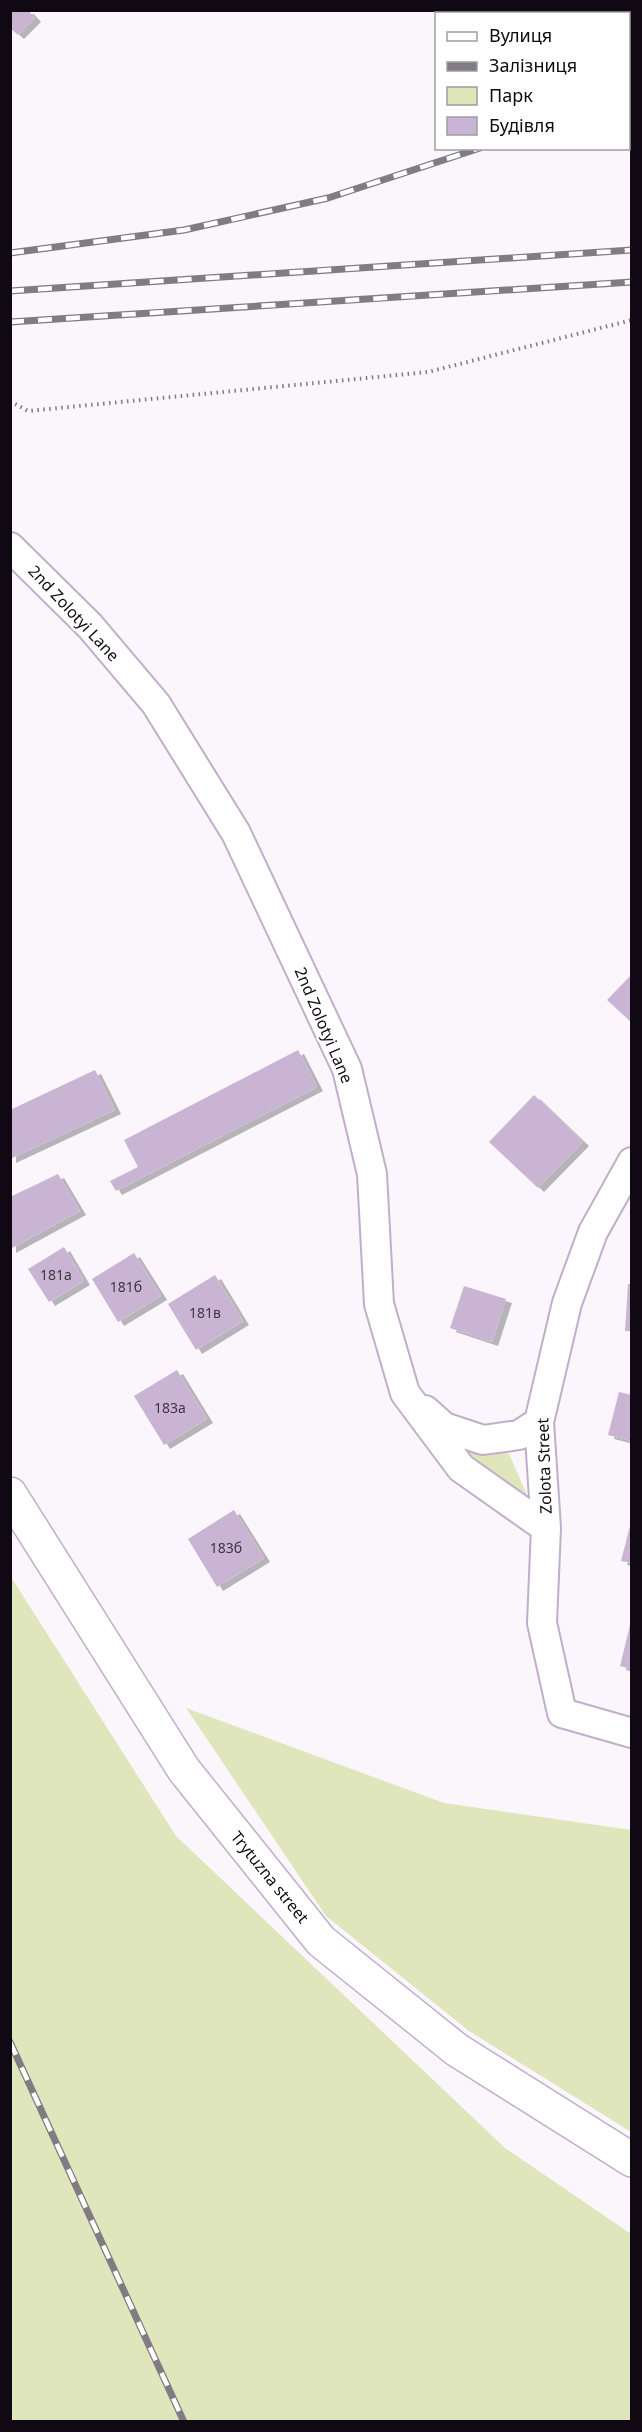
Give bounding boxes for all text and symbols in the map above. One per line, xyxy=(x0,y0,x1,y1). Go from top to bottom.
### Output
legend xyxy=(435,12,630,150)
text: Вулиця xyxy=(489,23,552,47)
text: Залізниця xyxy=(489,53,577,77)
text: Парк xyxy=(489,83,533,107)
text: Будівля xyxy=(489,113,555,137)
street label: 2nd Zolotyi Lane xyxy=(24,560,124,666)
street label: 2nd Zolotyi Lane xyxy=(290,964,358,1086)
house number: 181а xyxy=(40,1265,72,1284)
house number: 181б xyxy=(110,1277,142,1296)
house number: 181в xyxy=(189,1303,221,1322)
house number: 183а xyxy=(154,1398,186,1417)
street label: Zolota Street xyxy=(531,1417,557,1514)
house number: 183б xyxy=(210,1538,242,1557)
street label: Trytuzna street xyxy=(226,1826,314,1928)

